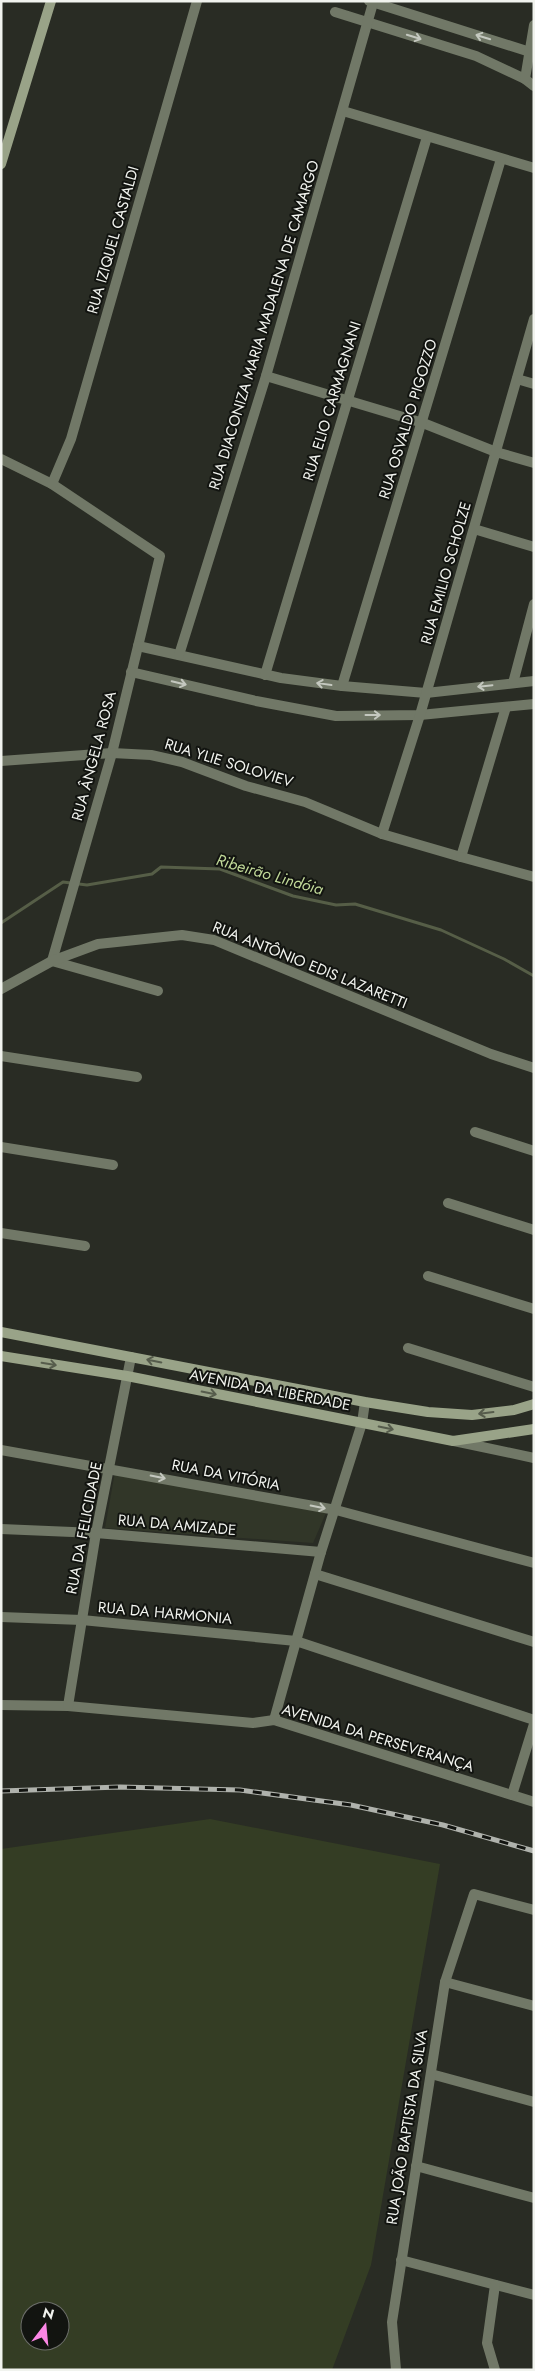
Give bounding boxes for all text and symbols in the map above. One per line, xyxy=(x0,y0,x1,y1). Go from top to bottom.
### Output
one-way arrow xyxy=(406,32,422,42)
one-way arrow xyxy=(476,32,491,41)
street label: RUA DIACONIZA MARIA MADALENA DE CAMARGO xyxy=(203,157,325,493)
street label: RUA IZIQUEL CASTALDI xyxy=(81,164,145,316)
street label: RUA ELIO CARMAGNANI xyxy=(297,319,367,483)
street label: RUA OSVALDO PIGOZZO xyxy=(373,336,443,502)
street label: RUA EMILIO SCHOLZE xyxy=(415,499,477,647)
one-way arrow xyxy=(170,679,186,688)
one-way arrow xyxy=(316,679,332,689)
one-way arrow xyxy=(478,681,494,691)
street label: RUA ÂNGELA ROSA xyxy=(66,689,122,823)
one-way arrow xyxy=(365,711,381,720)
street label: RUA YLIE SOLOVIEV xyxy=(162,733,296,793)
water label: Ribeirão Lindóia xyxy=(214,848,326,901)
street label: RUA ANTÔNIO EDIS LAZARETTI xyxy=(209,916,411,1014)
one-way arrow xyxy=(146,1356,162,1365)
one-way arrow xyxy=(41,1359,57,1369)
street label: AVENIDA DA LIBERDADE xyxy=(188,1364,352,1416)
one-way arrow xyxy=(201,1388,217,1398)
one-way arrow xyxy=(478,1409,494,1419)
one-way arrow xyxy=(377,1424,393,1433)
street label: RUA DA VITÓRIA xyxy=(170,1454,282,1496)
street label: RUA DA FELICIDADE xyxy=(60,1460,108,1596)
one-way arrow xyxy=(150,1473,166,1483)
one-way arrow xyxy=(310,1503,326,1512)
street label: RUA DA AMIZADE xyxy=(117,1509,237,1541)
street label: RUA DA HARMONIA xyxy=(97,1596,233,1630)
street label: AVENIDA DA PERSEVERANÇA xyxy=(279,1698,477,1778)
street label: RUA JOÃO BAPTISTA DA SILVA xyxy=(381,2028,433,2226)
north arrow xyxy=(20,2301,70,2351)
text: N xyxy=(40,2302,57,2325)

